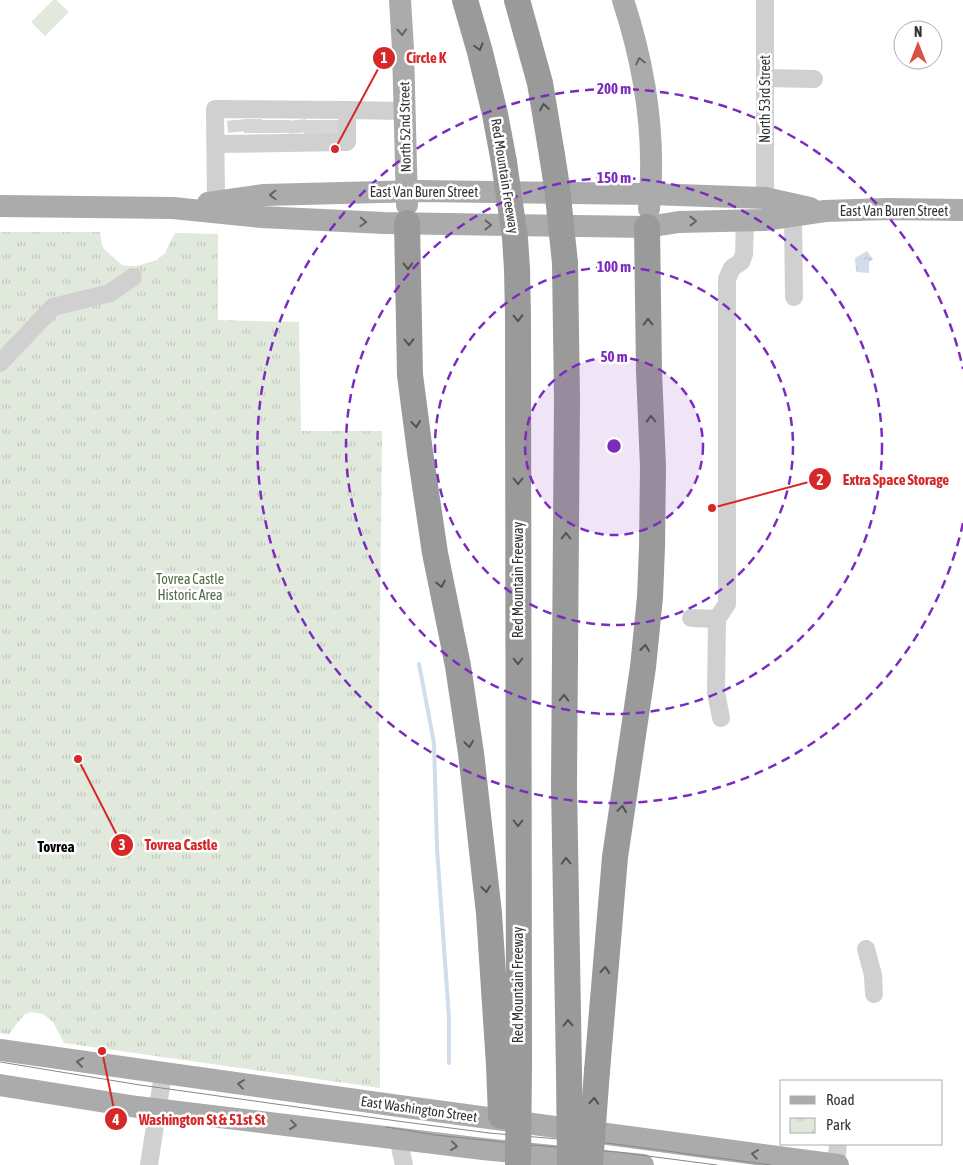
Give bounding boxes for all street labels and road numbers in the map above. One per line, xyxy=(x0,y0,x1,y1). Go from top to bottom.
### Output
street label: North 53rd Street xyxy=(757,55,773,143)
street label: North 52nd Street xyxy=(396,81,414,173)
street label: Red Mountain Freeway xyxy=(488,117,522,235)
street label: East Van Buren Street xyxy=(370,184,478,200)
street label: East Van Buren Street xyxy=(840,203,948,219)
street label: Red Mountain Freeway xyxy=(510,522,526,638)
street label: Red Mountain Freeway xyxy=(510,927,526,1043)
street label: East Washington Street xyxy=(360,1093,478,1125)

